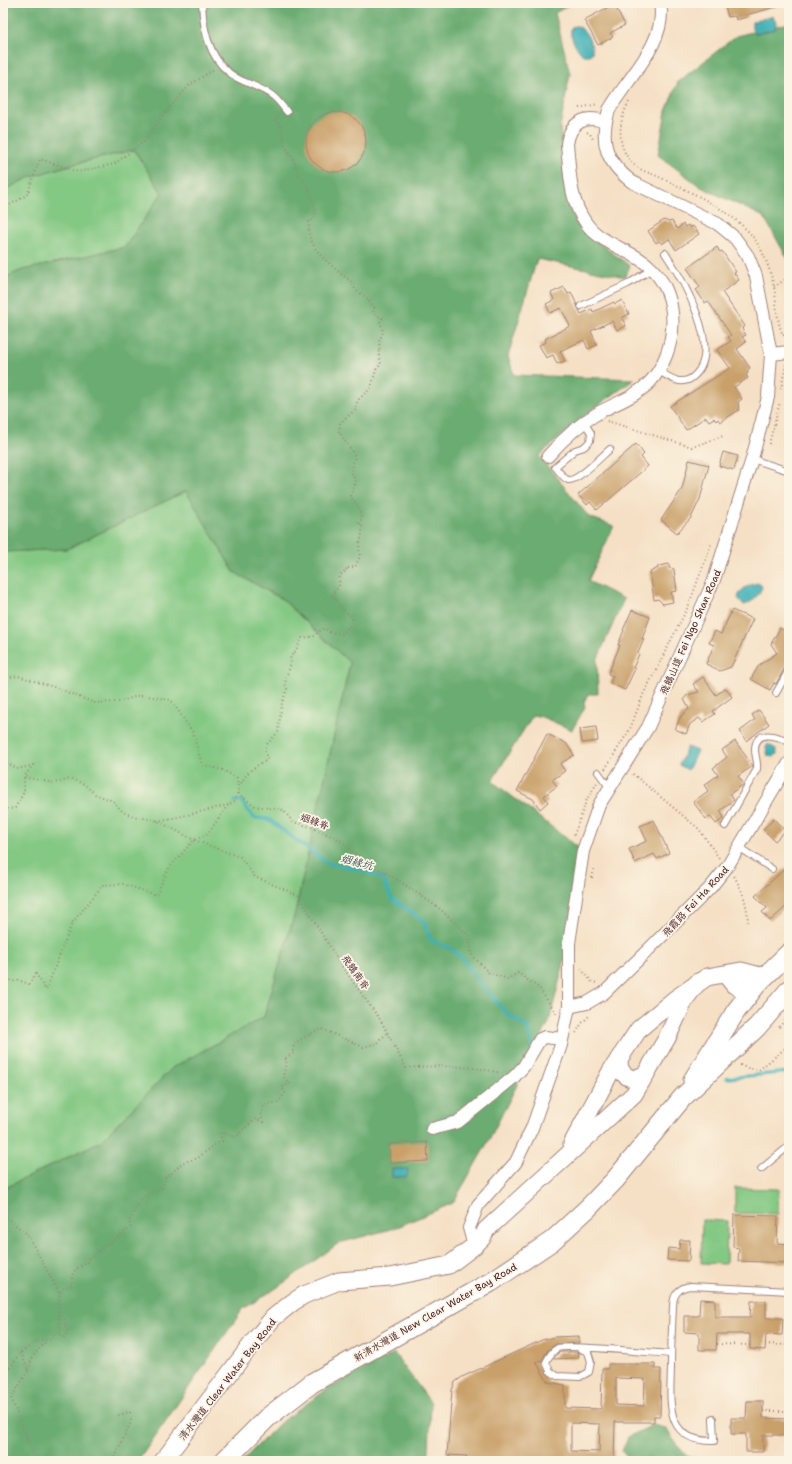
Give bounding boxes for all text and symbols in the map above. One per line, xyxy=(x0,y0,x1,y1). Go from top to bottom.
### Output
street label: 飛鵝山道 Fei Ngo Shan Road xyxy=(657,567,724,697)
street label: 姻緣脊 xyxy=(299,810,331,833)
water label: 姻緣坑 xyxy=(339,851,376,874)
street label: 飛霞路 Fei Ha Road xyxy=(659,863,732,940)
street label: 飛鵝南脊 xyxy=(339,952,372,992)
street label: 新清水灣道 New Clear Water Bay Road xyxy=(351,1260,520,1365)
street label: 清水灣道 Clear Water Bay Road xyxy=(176,1315,279,1443)

